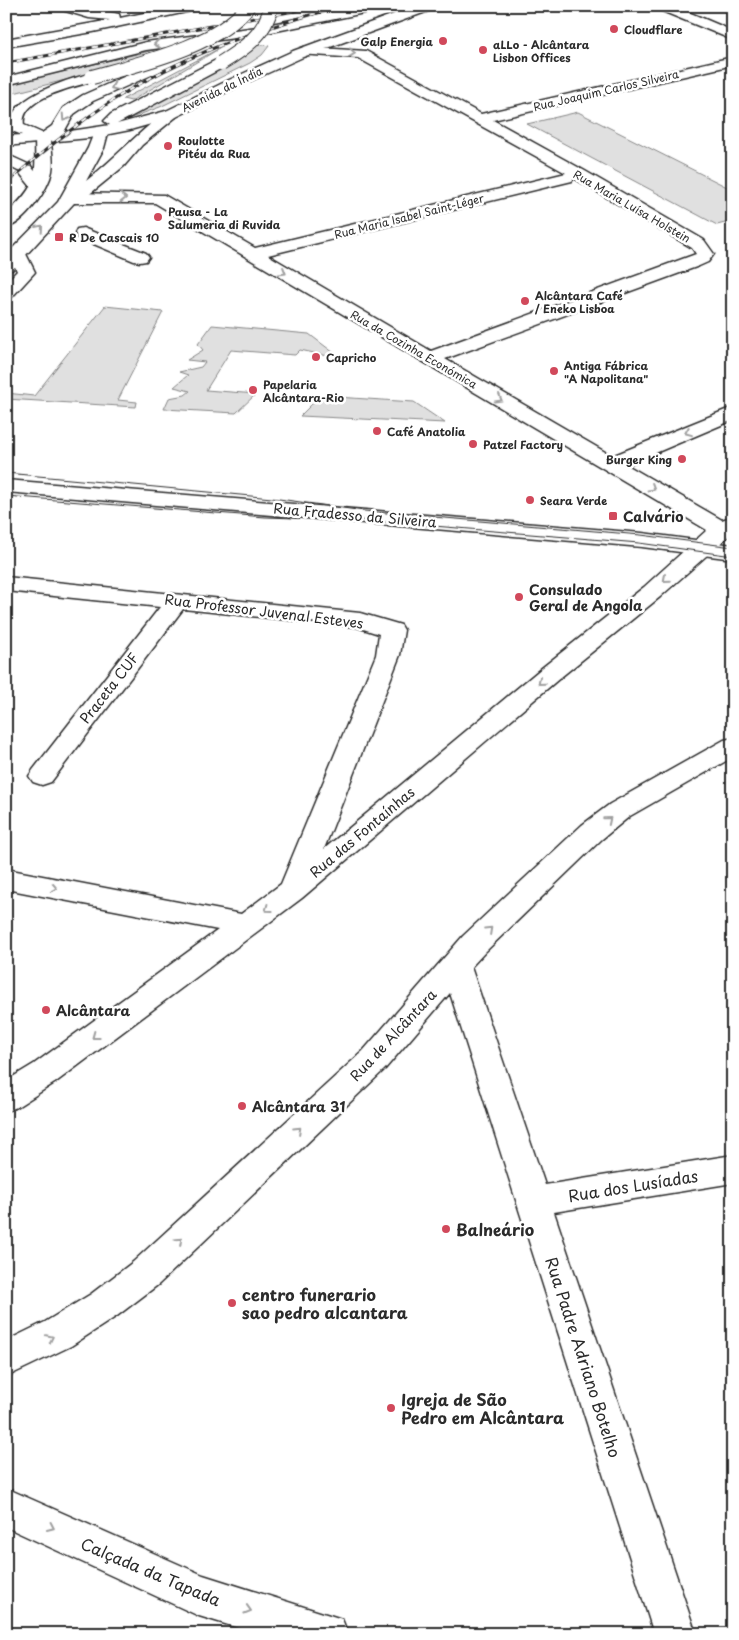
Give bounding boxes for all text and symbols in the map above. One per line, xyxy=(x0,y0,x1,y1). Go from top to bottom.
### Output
place label: Cloudflare xyxy=(624,21,683,38)
marker: Cloudflare xyxy=(608,23,620,35)
place label: Galp Energia xyxy=(361,33,434,50)
marker: Galp Energia xyxy=(437,35,449,47)
place label: aLLo - Alcântara Lisbon Offices xyxy=(493,36,590,66)
one-way arrow xyxy=(153,39,161,49)
marker: aLLo - Alcântara Lisbon Offices xyxy=(477,44,489,56)
one-way arrow xyxy=(349,47,357,58)
street label: Avenida da Índia xyxy=(179,62,266,116)
street label: Rua Joaquim Carlos Silveira xyxy=(531,65,681,115)
one-way arrow xyxy=(110,80,119,91)
one-way arrow xyxy=(61,113,71,122)
place label: Roulotte Pitéu da Rua xyxy=(178,132,250,162)
marker: Roulotte Pitéu da Rua xyxy=(162,140,174,152)
street label: Rua Maria Luísa Holstein xyxy=(570,165,694,247)
street label: Rua Maria Isabel Saint-Léger xyxy=(332,189,487,243)
one-way arrow xyxy=(120,193,127,203)
place label: Pausa - La Salumeria di Ruvida xyxy=(168,203,281,233)
marker: Pausa - La Salumeria di Ruvida xyxy=(152,211,164,223)
one-way arrow xyxy=(35,225,44,234)
place label: R De Cascais 10 xyxy=(69,229,159,246)
marker: R De Cascais 10 xyxy=(53,231,65,243)
one-way arrow xyxy=(277,266,286,276)
place label: Alcântara Café / Eneko Lisboa xyxy=(534,287,623,317)
marker: Alcântara Café / Eneko Lisboa xyxy=(519,295,531,307)
street label: Rua da Cozinha Económica xyxy=(347,306,481,392)
place label: Capricho xyxy=(326,349,377,366)
marker: Capricho xyxy=(310,351,322,363)
place label: Antiga Fábrica "A Napolitana" xyxy=(564,357,649,387)
marker: Antiga Fábrica "A Napolitana" xyxy=(548,365,560,377)
place label: Papelaria Alcântara-Rio xyxy=(263,376,344,406)
marker: Papelaria Alcântara-Rio xyxy=(247,384,259,396)
one-way arrow xyxy=(493,392,502,402)
place label: Café Anatolia xyxy=(387,423,466,440)
marker: Café Anatolia xyxy=(371,425,383,437)
one-way arrow xyxy=(684,426,693,436)
place label: Patzel Factory xyxy=(483,436,563,453)
marker: Patzel Factory xyxy=(467,438,479,450)
place label: Burger King xyxy=(606,451,672,468)
marker: Burger King xyxy=(676,453,688,465)
one-way arrow xyxy=(647,482,656,492)
place label: Seara Verde xyxy=(540,492,607,509)
marker: Seara Verde xyxy=(524,494,536,506)
street label: Rua Fradesso da Silveira xyxy=(273,497,438,533)
place label: Calvário xyxy=(623,506,683,527)
marker: Calvário xyxy=(607,510,619,522)
one-way arrow xyxy=(663,573,672,582)
place label: Consulado Geral de Angola xyxy=(529,579,643,616)
street label: Rua Professor Juvenal Esteves xyxy=(163,588,365,634)
marker: Consulado Geral de Angola xyxy=(513,591,525,603)
street label: Praceta CUF xyxy=(74,648,144,728)
one-way arrow xyxy=(537,676,546,685)
street label: Rua das Fontaínhas xyxy=(305,782,419,882)
one-way arrow xyxy=(602,817,611,825)
one-way arrow xyxy=(50,882,59,893)
one-way arrow xyxy=(264,903,274,912)
one-way arrow xyxy=(483,927,492,936)
street label: Rua de Alcântara xyxy=(345,984,441,1086)
place label: Alcântara xyxy=(56,1000,130,1021)
marker: Alcântara xyxy=(40,1004,52,1016)
one-way arrow xyxy=(92,1031,101,1039)
place label: Alcântara 31 xyxy=(252,1096,346,1117)
marker: Alcântara 31 xyxy=(236,1100,248,1112)
one-way arrow xyxy=(293,1127,302,1136)
street label: Rua dos Lusíadas xyxy=(566,1163,700,1207)
place label: Balneário xyxy=(456,1217,534,1241)
marker: Balneário xyxy=(440,1223,452,1235)
one-way arrow xyxy=(174,1238,183,1247)
street label: Rua Padre Adriano Botelho xyxy=(540,1254,628,1460)
place label: centro funerario sao pedro alcantara xyxy=(242,1282,408,1324)
marker: centro funerario sao pedro alcantara xyxy=(226,1297,238,1309)
one-way arrow xyxy=(45,1334,54,1345)
place label: Igreja de São Pedro em Alcântara xyxy=(401,1387,564,1429)
marker: Igreja de São Pedro em Alcântara xyxy=(385,1402,397,1414)
one-way arrow xyxy=(46,1520,55,1531)
street label: Calçada da Tapada xyxy=(77,1531,225,1611)
one-way arrow xyxy=(244,1605,252,1615)

